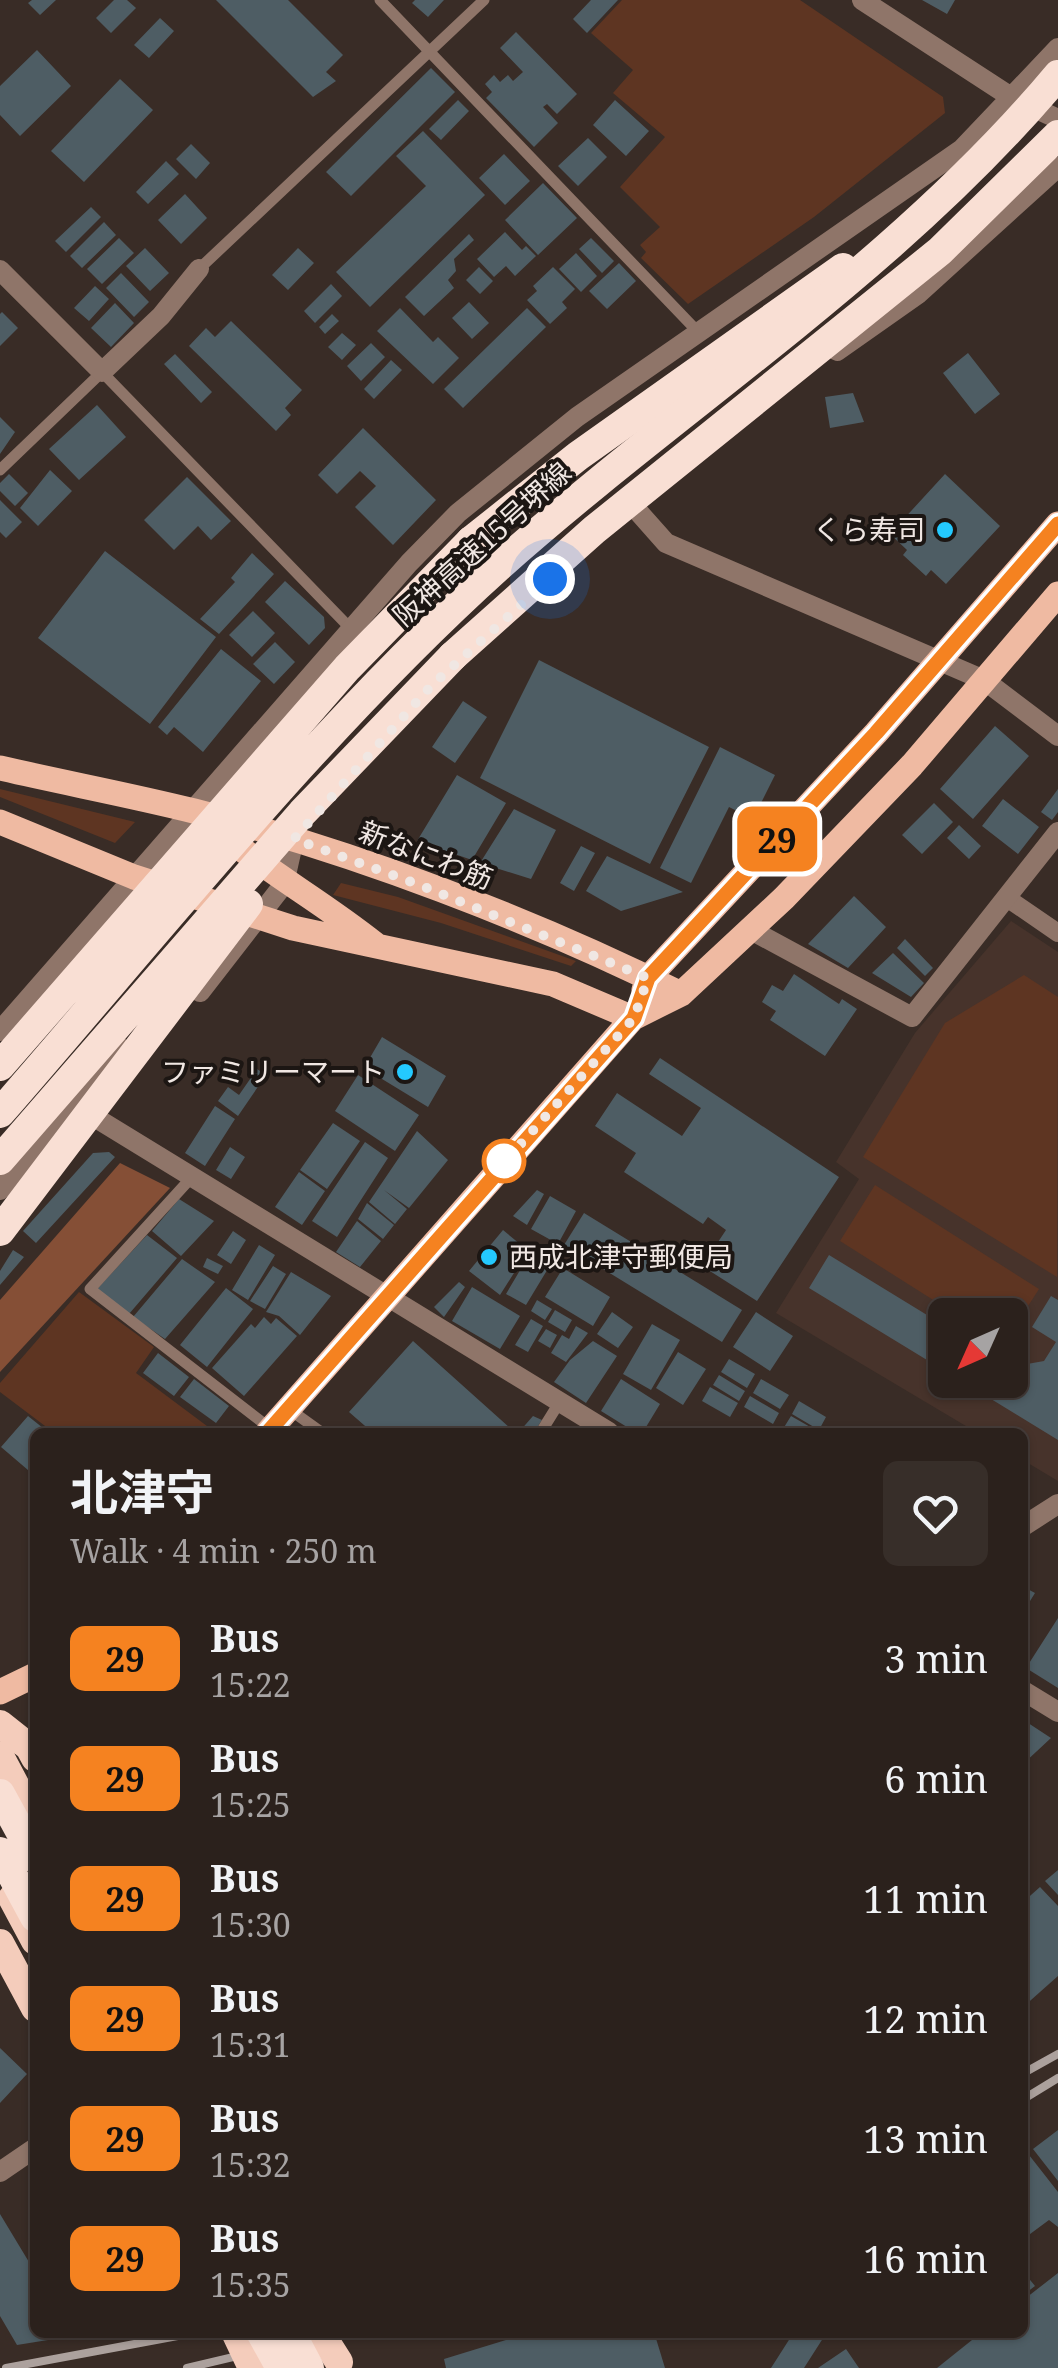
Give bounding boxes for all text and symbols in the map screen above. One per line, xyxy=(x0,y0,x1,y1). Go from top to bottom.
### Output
street label: 阪神高速15号堺線 xyxy=(384,453,579,633)
place label: くら寿司 xyxy=(813,510,925,548)
marker: くら寿司 xyxy=(934,519,956,541)
your location xyxy=(525,554,575,604)
line badge: 29 xyxy=(732,806,822,872)
street label: 新なにわ筋 xyxy=(354,811,499,897)
text: 29 xyxy=(757,816,797,863)
place label: ファミリーマート xyxy=(161,1052,385,1090)
marker: ファミリーマート xyxy=(394,1061,416,1083)
unlabelled marker xyxy=(483,1140,525,1182)
place label: 西成北津守郵便局 xyxy=(509,1237,733,1275)
marker: 西成北津守郵便局 xyxy=(478,1246,500,1268)
north arrow xyxy=(928,1298,1028,1398)
map controls xyxy=(928,1298,1028,1398)
text: 北津守 xyxy=(70,1459,214,1524)
button: heart xyxy=(883,1461,988,1566)
text: Walk · 4 min · 250 m xyxy=(70,1529,377,1572)
text: Bus xyxy=(210,1611,279,1663)
text: 3 min xyxy=(884,1632,988,1684)
text: 29 xyxy=(105,1635,145,1682)
text: 15:22 xyxy=(210,1663,291,1706)
text: Bus xyxy=(210,1731,279,1783)
text: 6 min xyxy=(884,1752,988,1804)
text: 29 xyxy=(105,1755,145,1802)
text: 15:25 xyxy=(210,1783,291,1826)
text: Bus xyxy=(210,1851,279,1903)
text: 11 min xyxy=(863,1872,988,1924)
text: 29 xyxy=(105,1875,145,1922)
text: 15:30 xyxy=(210,1903,291,1946)
text: Bus xyxy=(210,1971,279,2023)
text: 12 min xyxy=(863,1992,988,2044)
text: 29 xyxy=(105,1995,145,2042)
text: 15:31 xyxy=(210,2023,291,2066)
text: Bus xyxy=(210,2091,279,2143)
text: 13 min xyxy=(863,2112,988,2164)
text: 29 xyxy=(105,2115,145,2162)
text: 15:32 xyxy=(210,2143,291,2186)
text: Bus xyxy=(210,2211,279,2263)
text: 16 min xyxy=(863,2232,988,2284)
text: 29 xyxy=(105,2235,145,2282)
text: 15:35 xyxy=(210,2263,291,2306)

